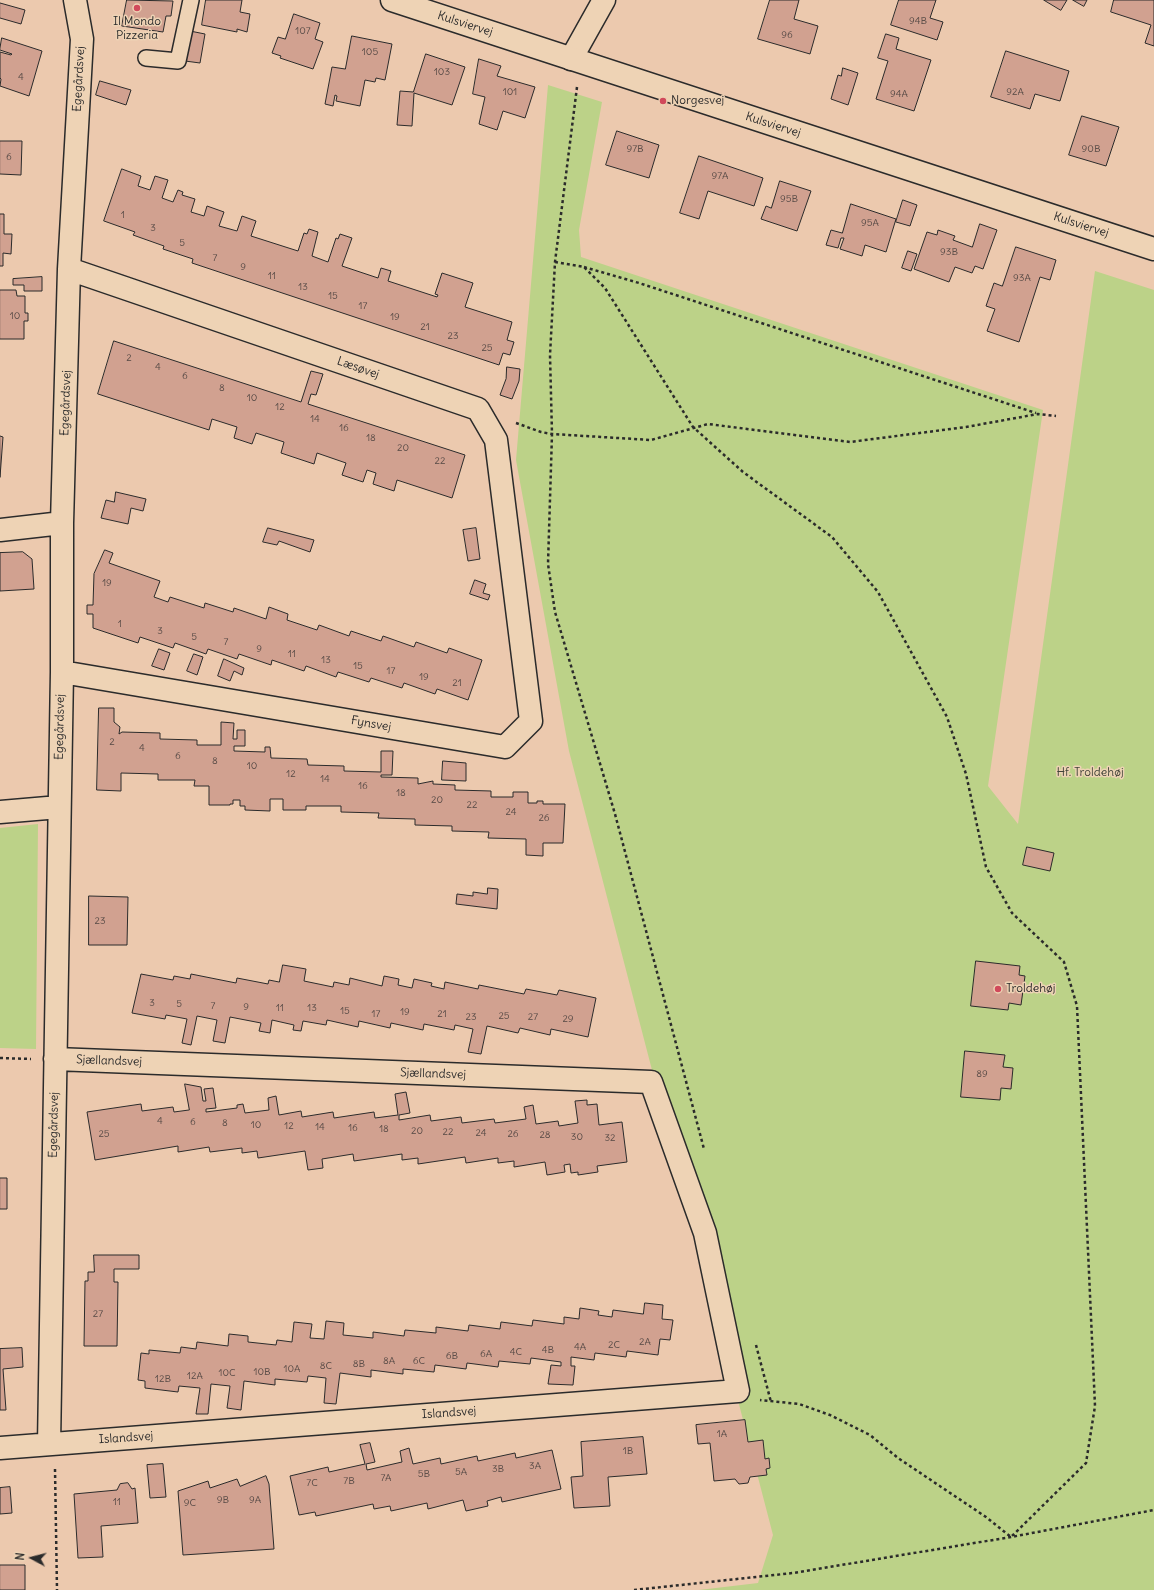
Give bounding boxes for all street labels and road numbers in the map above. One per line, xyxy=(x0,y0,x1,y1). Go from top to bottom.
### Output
street label: Kulsviervej xyxy=(436,8,494,40)
street label: Egegårdsvej xyxy=(70,46,88,112)
street label: Kulsviervej xyxy=(744,109,802,141)
street label: Kulsviervej xyxy=(1052,209,1110,241)
street label: Læsøvej xyxy=(335,354,381,382)
street label: Egegårdsvej xyxy=(58,370,74,436)
street label: Egegårdsvej xyxy=(52,694,68,760)
street label: Fynsvej xyxy=(350,713,392,735)
street label: Sjællandsvej xyxy=(76,1053,142,1069)
street label: Sjællandsvej xyxy=(400,1066,466,1082)
street label: Egegårdsvej xyxy=(46,1092,62,1158)
street label: Islandsvej xyxy=(421,1404,477,1422)
street label: Islandsvej xyxy=(98,1429,154,1447)

